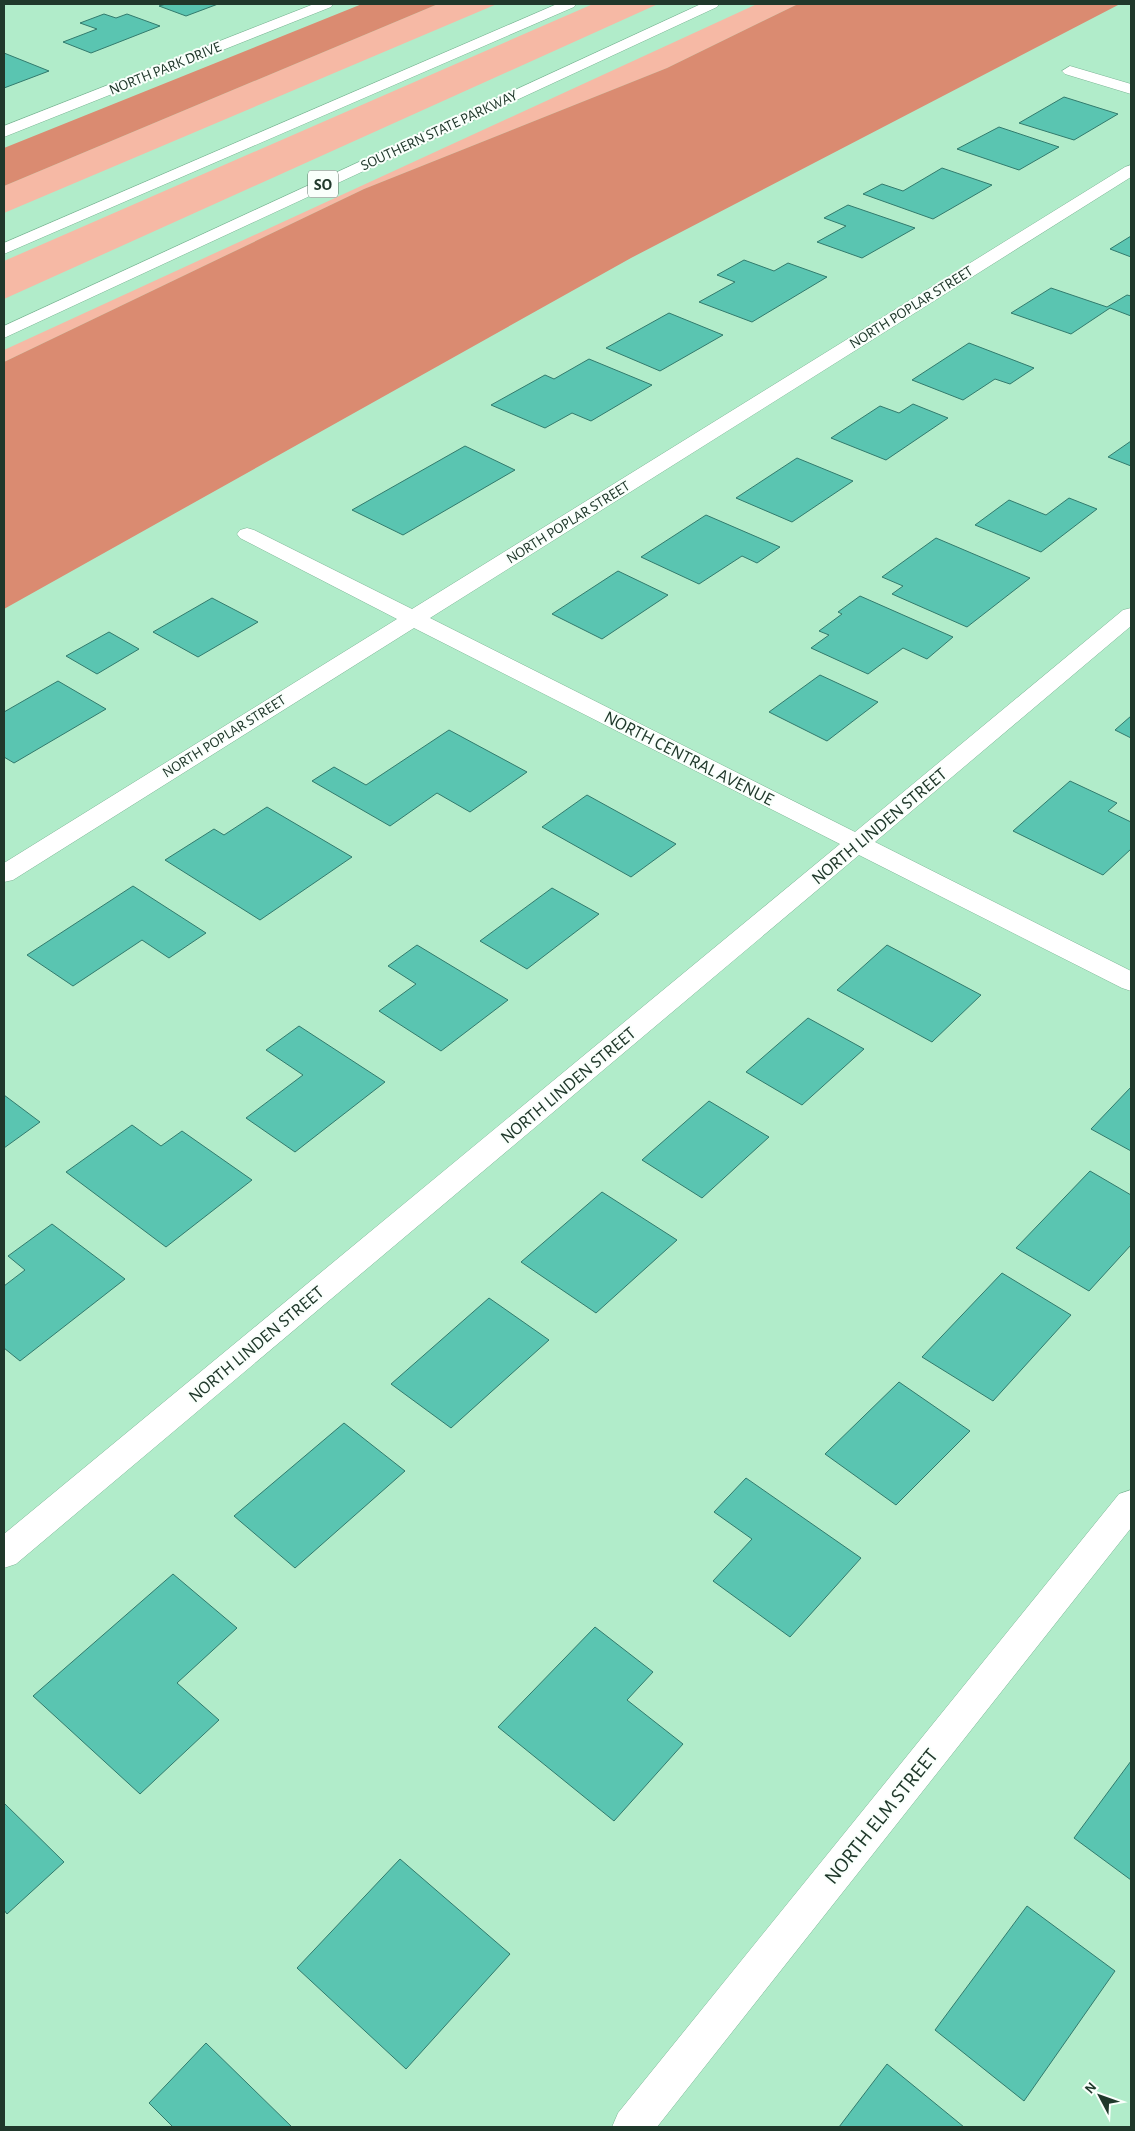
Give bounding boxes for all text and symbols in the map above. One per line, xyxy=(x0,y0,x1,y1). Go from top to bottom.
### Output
street label: NORTH PARK DRIVE xyxy=(107,39,223,98)
street label: SOUTHERN STATE PARKWAY xyxy=(358,87,520,173)
road number: SO xyxy=(308,170,338,198)
street label: NORTH POPLAR STREET xyxy=(847,263,976,352)
street label: NORTH POPLAR STREET xyxy=(504,478,633,567)
street label: NORTH POPLAR STREET xyxy=(160,692,289,781)
street label: NORTH CENTRAL AVENUE xyxy=(601,708,777,810)
street label: NORTH LINDEN STREET xyxy=(809,765,951,888)
street label: NORTH LINDEN STREET xyxy=(498,1024,640,1147)
street label: NORTH LINDEN STREET xyxy=(186,1283,328,1406)
street label: NORTH ELM STREET xyxy=(821,1745,942,1888)
north arrow xyxy=(1075,2071,1125,2121)
text: N xyxy=(1082,2080,1099,2096)

